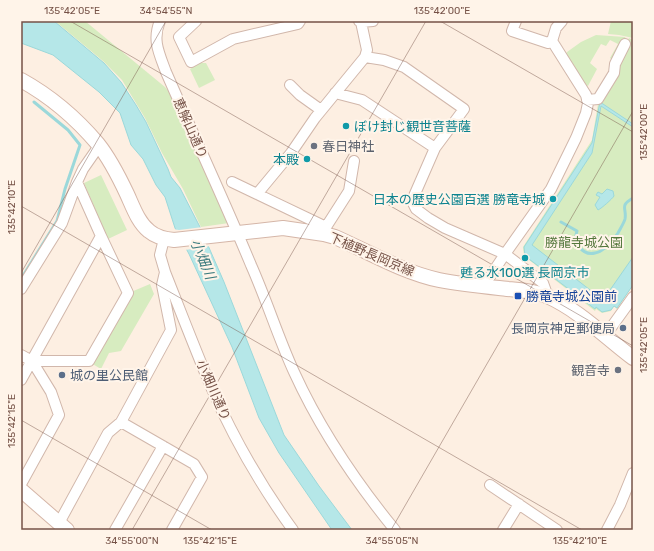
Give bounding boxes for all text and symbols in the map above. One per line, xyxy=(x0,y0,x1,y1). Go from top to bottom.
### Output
text: 135°42'05"E xyxy=(44,5,100,17)
text: 34°54'55"N xyxy=(140,5,192,17)
text: 135°42'00"E xyxy=(414,5,470,17)
street label: 恵解山通り xyxy=(170,95,211,161)
text: 135°42'00"E xyxy=(638,104,650,160)
place label: ぼけ封じ観世音菩薩 xyxy=(354,119,471,134)
marker: ぼけ封じ観世音菩薩 xyxy=(341,121,351,131)
place label: 春日神社 xyxy=(322,139,374,154)
marker: 春日神社 xyxy=(309,141,319,151)
place label: 本殿 xyxy=(273,152,299,167)
marker: 本殿 xyxy=(302,154,312,164)
text: 135°42'10"E xyxy=(6,180,18,234)
place label: 日本の歴史公園百選 勝竜寺城 xyxy=(373,192,545,207)
marker: 日本の歴史公園百選 勝竜寺城 xyxy=(548,194,558,204)
street label: 下植野長岡京線 xyxy=(327,230,417,279)
park label: 勝龍寺城公園 xyxy=(545,235,623,250)
water label: 小畑川 xyxy=(187,237,219,284)
marker: 甦る水100選 長岡京市 xyxy=(520,253,530,263)
place label: 甦る水100選 長岡京市 xyxy=(460,265,590,280)
place label: 勝竜寺城公園前 xyxy=(526,289,617,304)
marker: 勝竜寺城公園前 xyxy=(513,291,523,301)
text: 135°42'05"E xyxy=(638,317,650,373)
place label: 長岡京神足郵便局 xyxy=(511,321,615,336)
marker: 長岡京神足郵便局 xyxy=(618,323,628,333)
street label: 小畑川通り xyxy=(193,357,234,423)
place label: 観音寺 xyxy=(571,363,610,378)
marker: 観音寺 xyxy=(613,365,623,375)
place label: 城の里公民館 xyxy=(70,368,148,383)
marker: 城の里公民館 xyxy=(57,370,67,380)
text: 135°42'15"E xyxy=(6,394,18,448)
text: 34°55'00"N xyxy=(105,535,159,547)
text: 135°42'15"E xyxy=(183,535,237,547)
text: 34°55'05"N xyxy=(365,535,419,547)
text: 135°42'10"E xyxy=(553,535,607,547)

